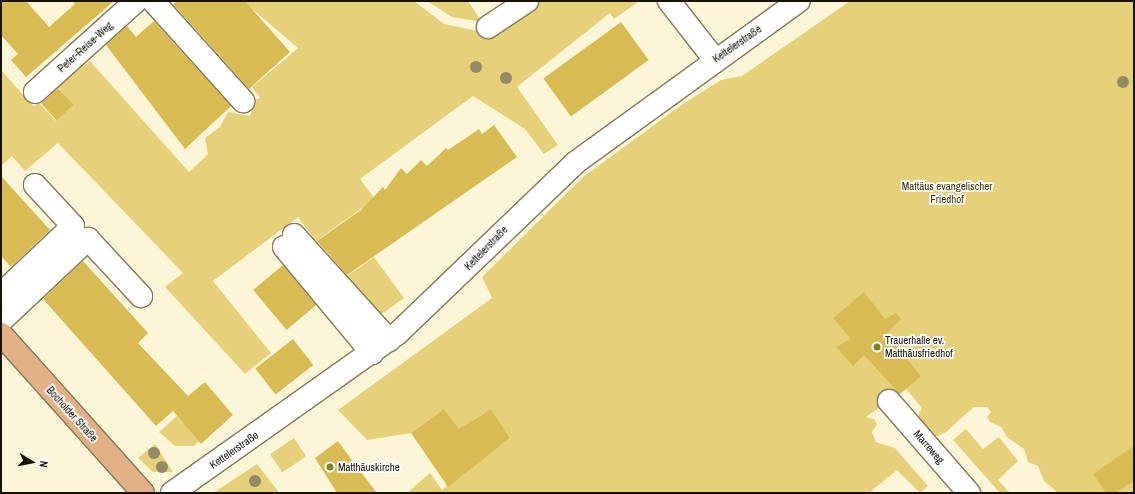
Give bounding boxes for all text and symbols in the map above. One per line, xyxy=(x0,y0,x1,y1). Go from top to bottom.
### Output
street label: Peter-Reise-Weg xyxy=(55,19,115,75)
street label: Kettelerstraße xyxy=(710,22,764,66)
park label: Mattäus evangelischer Friedhof xyxy=(902,180,992,206)
street label: Kettelerstraße xyxy=(462,223,510,273)
place label: Trauerhalle ev. Matthäusfriedhof xyxy=(885,334,953,360)
marker: Trauerhalle ev. Matthäusfriedhof xyxy=(872,342,882,352)
street label: Bocholder Straße xyxy=(44,384,100,444)
street label: Kettelerstraße xyxy=(207,428,261,472)
street label: Marreweg xyxy=(911,428,947,466)
north arrow xyxy=(12,442,52,482)
text: N xyxy=(36,460,51,468)
place label: Matthäuskirche xyxy=(338,460,400,474)
marker: Matthäuskirche xyxy=(325,462,335,472)

